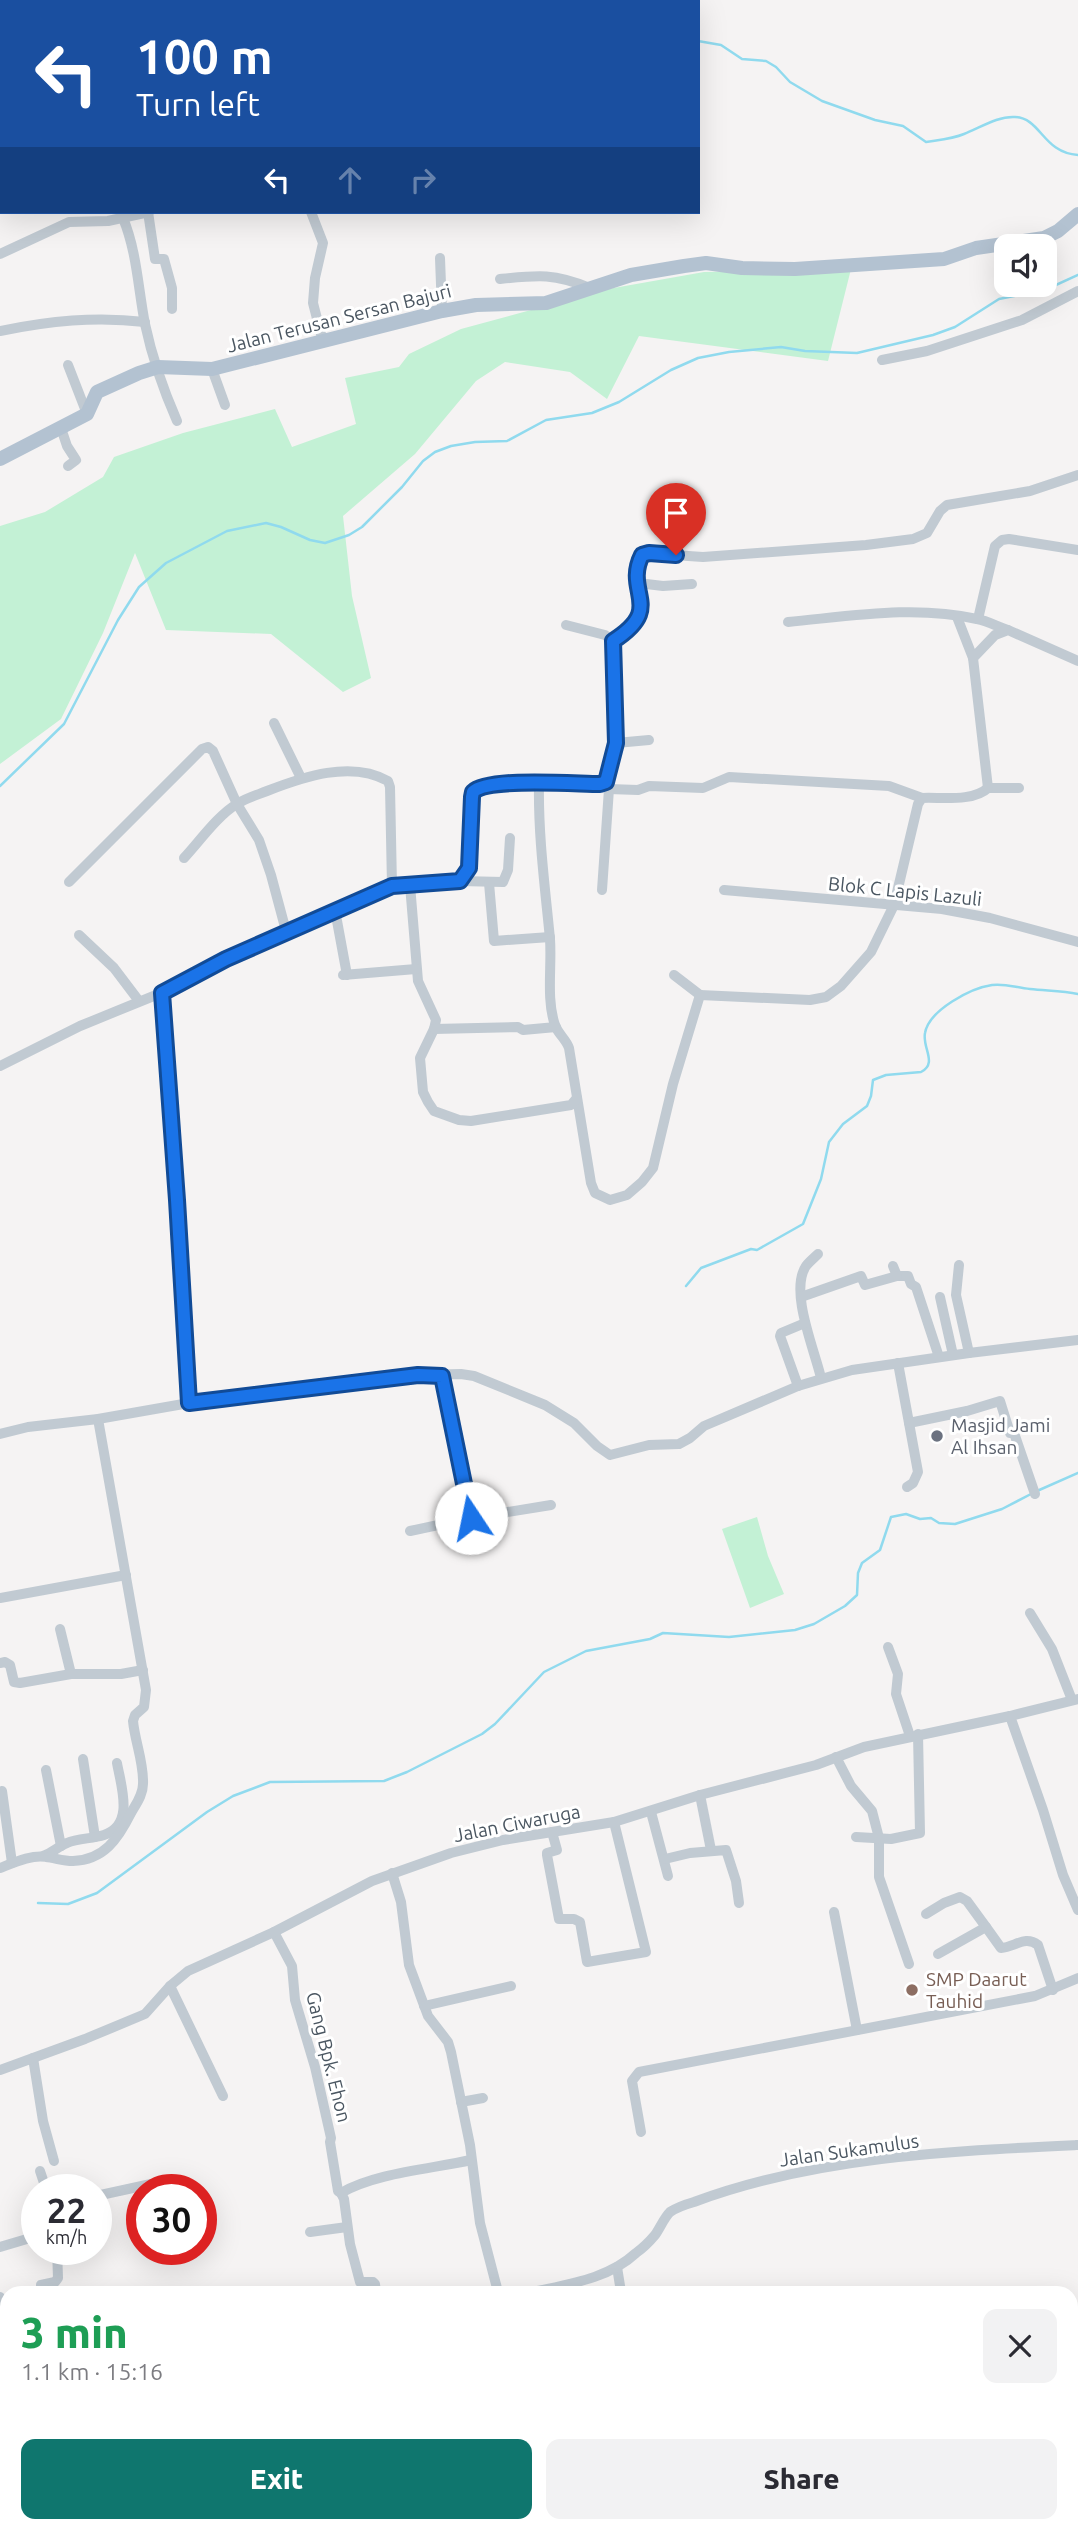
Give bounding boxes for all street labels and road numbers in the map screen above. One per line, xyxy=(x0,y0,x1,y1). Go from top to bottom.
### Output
street label: Jalan Terusan Sersan Bajuri xyxy=(225,279,453,357)
street label: Blok C Lapis Lazuli xyxy=(827,872,983,910)
street label: Jalan Ciwaruga xyxy=(452,1800,582,1846)
street label: Gang Bpk. Ehon xyxy=(302,1989,356,2125)
street label: Jalan Sukamulus xyxy=(778,2129,920,2171)

